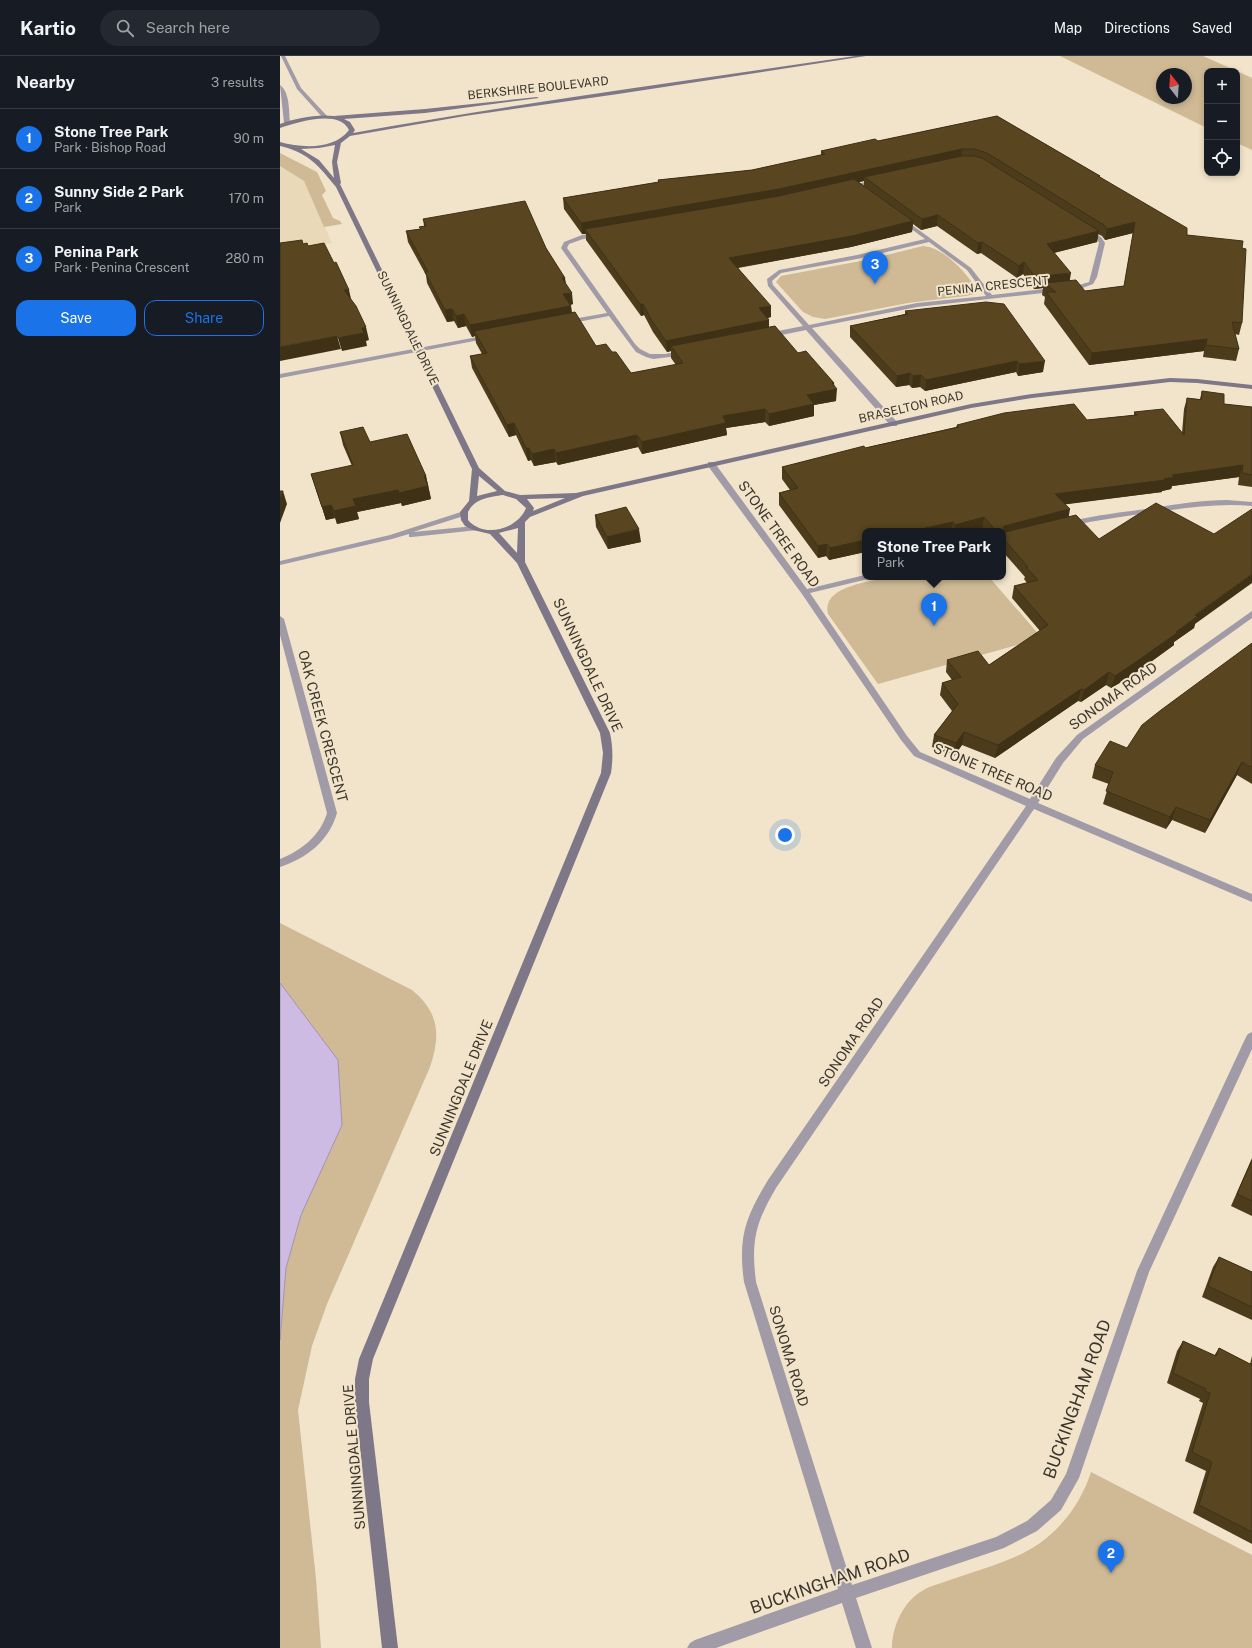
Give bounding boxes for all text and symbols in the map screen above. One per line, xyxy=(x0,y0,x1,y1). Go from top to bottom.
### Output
search box xyxy=(100,10,380,46)
text: Kartio xyxy=(20,17,76,39)
icon: search xyxy=(114,17,136,39)
text: Search here xyxy=(146,19,230,36)
text: Map xyxy=(1054,20,1082,36)
text: Directions xyxy=(1104,20,1170,36)
text: Saved xyxy=(1192,20,1232,36)
north arrow xyxy=(1156,68,1192,104)
map controls xyxy=(1204,68,1240,176)
button: + xyxy=(1204,68,1240,104)
text: Nearby xyxy=(16,72,75,92)
street label: BERKSHIRE BOULEVARD xyxy=(467,74,609,102)
text: 3 results xyxy=(211,75,264,90)
button: − xyxy=(1204,104,1240,140)
text: Stone Tree Park xyxy=(54,123,168,140)
text: 1 xyxy=(26,131,32,146)
text: 90 m xyxy=(234,131,264,146)
text: Park · Bishop Road xyxy=(54,140,166,155)
button: locate xyxy=(1204,140,1240,176)
text: Sunny Side 2 Park xyxy=(54,183,184,200)
text: 2 xyxy=(25,191,33,206)
text: 170 m xyxy=(229,191,264,206)
text: Park xyxy=(54,200,82,215)
text: Penina Park xyxy=(54,243,139,260)
text: 3 xyxy=(25,251,33,266)
text: 280 m xyxy=(226,251,264,266)
pin: 3 xyxy=(862,251,888,284)
text: Park · Penina Crescent xyxy=(54,260,190,275)
street label: SUNNINGDALE DRIVE xyxy=(374,269,442,387)
street label: PENINA CRESCENT xyxy=(937,273,1049,299)
button: Save xyxy=(16,300,136,336)
button: Share xyxy=(144,300,264,336)
street label: BRASELTON ROAD xyxy=(857,388,965,426)
street label: STONE TREE ROAD xyxy=(735,478,823,590)
popup xyxy=(862,528,1006,580)
text: Stone Tree Park xyxy=(877,538,991,555)
text: Park xyxy=(877,555,905,570)
pin: 1 xyxy=(921,593,947,626)
street label: SUNNINGDALE DRIVE xyxy=(550,596,626,734)
street label: OAK CREEK CRESCENT xyxy=(295,648,351,804)
street label: SONOMA ROAD xyxy=(1066,659,1160,733)
street label: STONE TREE ROAD xyxy=(931,740,1055,804)
your location xyxy=(775,825,795,845)
street label: SONOMA ROAD xyxy=(815,994,887,1090)
street label: SUNNINGDALE DRIVE xyxy=(426,1017,496,1159)
street label: SONOMA ROAD xyxy=(766,1304,812,1408)
street label: BUCKINGHAM ROAD xyxy=(1039,1317,1115,1481)
street label: SUNNINGDALE DRIVE xyxy=(340,1384,368,1530)
pin: 2 xyxy=(1098,1540,1124,1573)
street label: BUCKINGHAM ROAD xyxy=(747,1544,913,1618)

